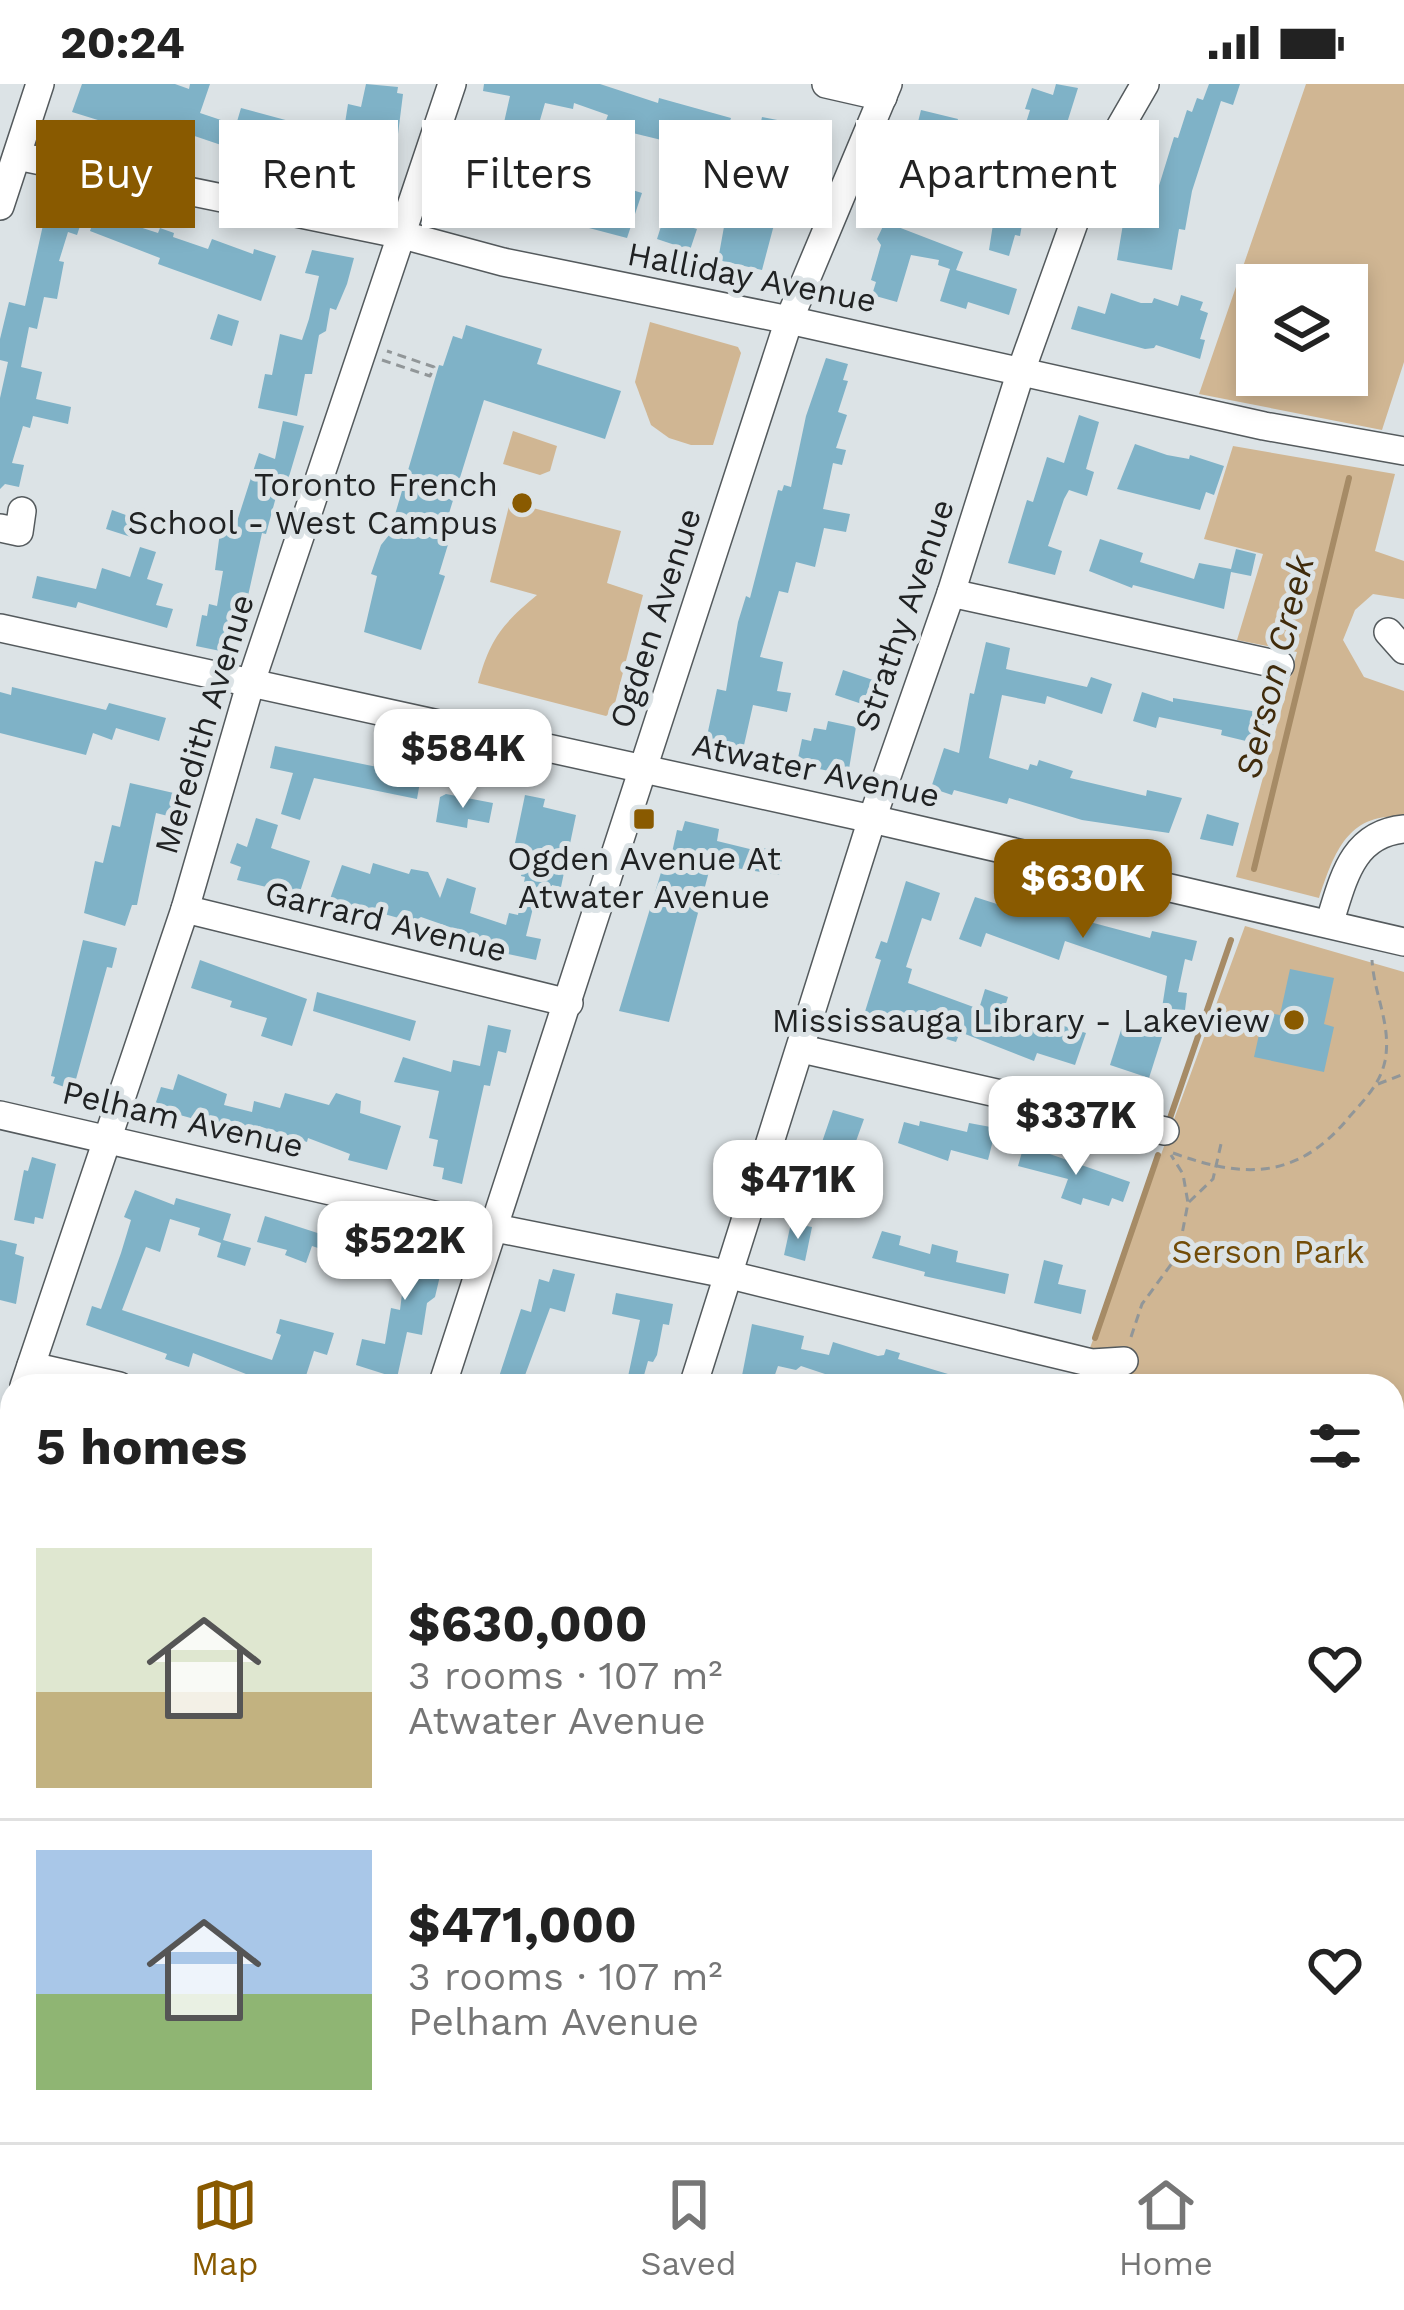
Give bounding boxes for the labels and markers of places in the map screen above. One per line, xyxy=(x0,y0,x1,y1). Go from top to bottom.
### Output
place label: Toronto French School - West Campus xyxy=(128,465,498,542)
marker: Toronto French School - West Campus xyxy=(509,490,535,516)
pin: $584K xyxy=(379,709,547,811)
marker: Ogden Avenue At Atwater Avenue xyxy=(631,806,657,832)
place label: Ogden Avenue At Atwater Avenue xyxy=(507,839,781,916)
pin: $630K xyxy=(999,839,1167,941)
place label: Mississauga Library - Lakeview xyxy=(772,1001,1270,1040)
marker: Mississauga Library - Lakeview xyxy=(1281,1007,1307,1033)
pin: $337K xyxy=(992,1076,1160,1178)
pin: $471K xyxy=(714,1140,882,1242)
pin: $522K xyxy=(321,1201,489,1303)

